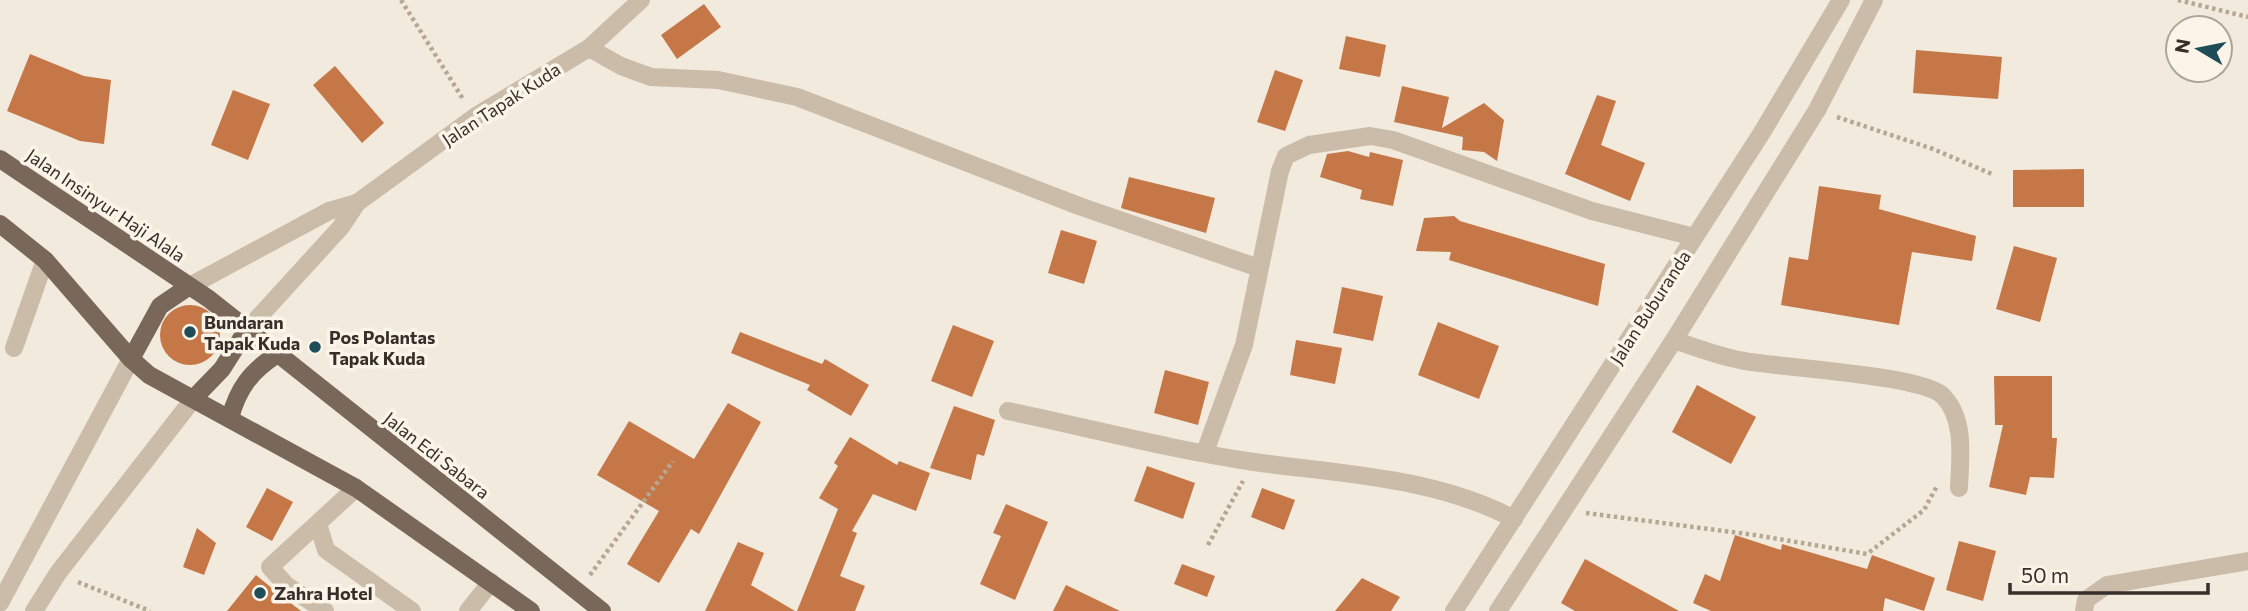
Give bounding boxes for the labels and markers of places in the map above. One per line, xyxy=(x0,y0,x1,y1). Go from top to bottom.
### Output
place label: Bundaran Tapak Kuda xyxy=(204,311,300,354)
marker: Bundaran Tapak Kuda xyxy=(182,324,198,340)
place label: Pos Polantas Tapak Kuda xyxy=(329,326,435,369)
marker: Pos Polantas Tapak Kuda xyxy=(307,339,323,355)
place label: Zahra Hotel xyxy=(274,582,373,604)
marker: Zahra Hotel xyxy=(252,585,268,601)

